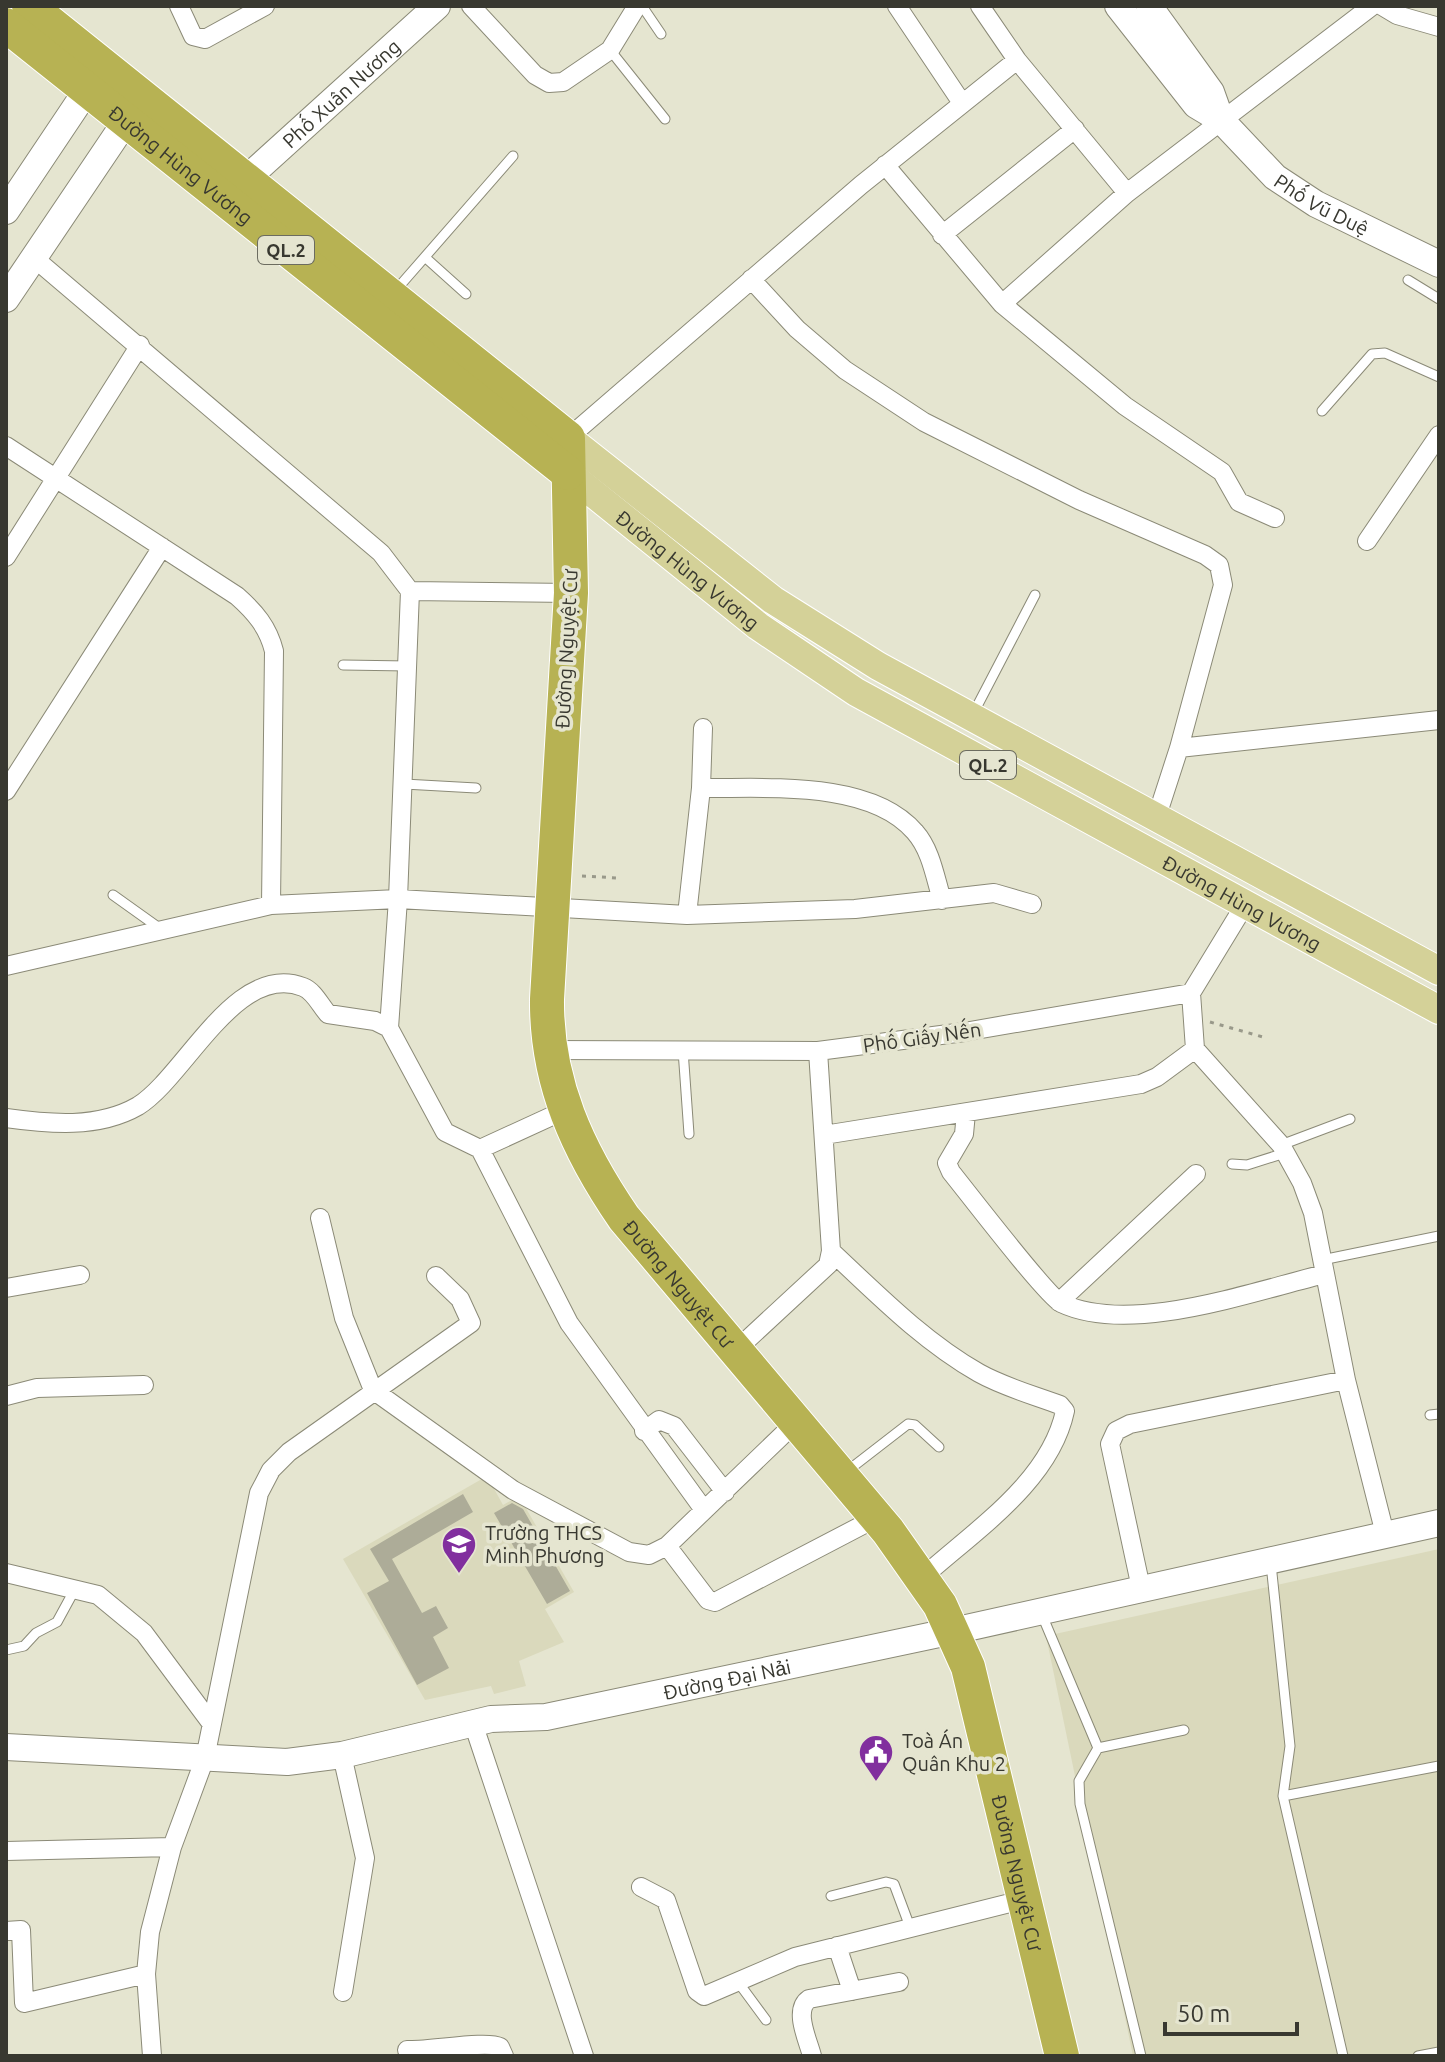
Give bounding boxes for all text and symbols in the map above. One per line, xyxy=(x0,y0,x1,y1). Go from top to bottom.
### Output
street label: Phố Xuân Nương xyxy=(277,34,404,152)
street label: Đường Hùng Vương xyxy=(105,100,258,229)
street label: Phố Vũ Duệ xyxy=(1270,168,1373,240)
road number: QL.2 xyxy=(258,236,314,264)
street label: Đường Hùng Vương xyxy=(612,505,764,634)
street label: Đường Nguyệt Cư xyxy=(550,568,582,729)
road number: QL.2 xyxy=(960,751,1016,779)
street label: Đường Hùng Vương xyxy=(1159,850,1326,955)
street label: Phố Giấy Nến xyxy=(861,1014,983,1057)
street label: Đường Nguyệt Cư xyxy=(619,1215,740,1353)
place label: Trường THCS Minh Phương xyxy=(485,1521,605,1567)
school or university icon: Trường THCS Minh Phương xyxy=(440,1525,478,1575)
street label: Đường Đại Nải xyxy=(661,1654,793,1703)
place label: Toà Án Quân Khu 2 xyxy=(902,1729,1006,1775)
public building icon: Toà Án Quân Khu 2 xyxy=(857,1733,895,1783)
street label: Đường Nguyệt Cư xyxy=(988,1792,1048,1954)
scale bar xyxy=(1165,1986,1297,2036)
text: 50 m xyxy=(1177,2000,1230,2027)

